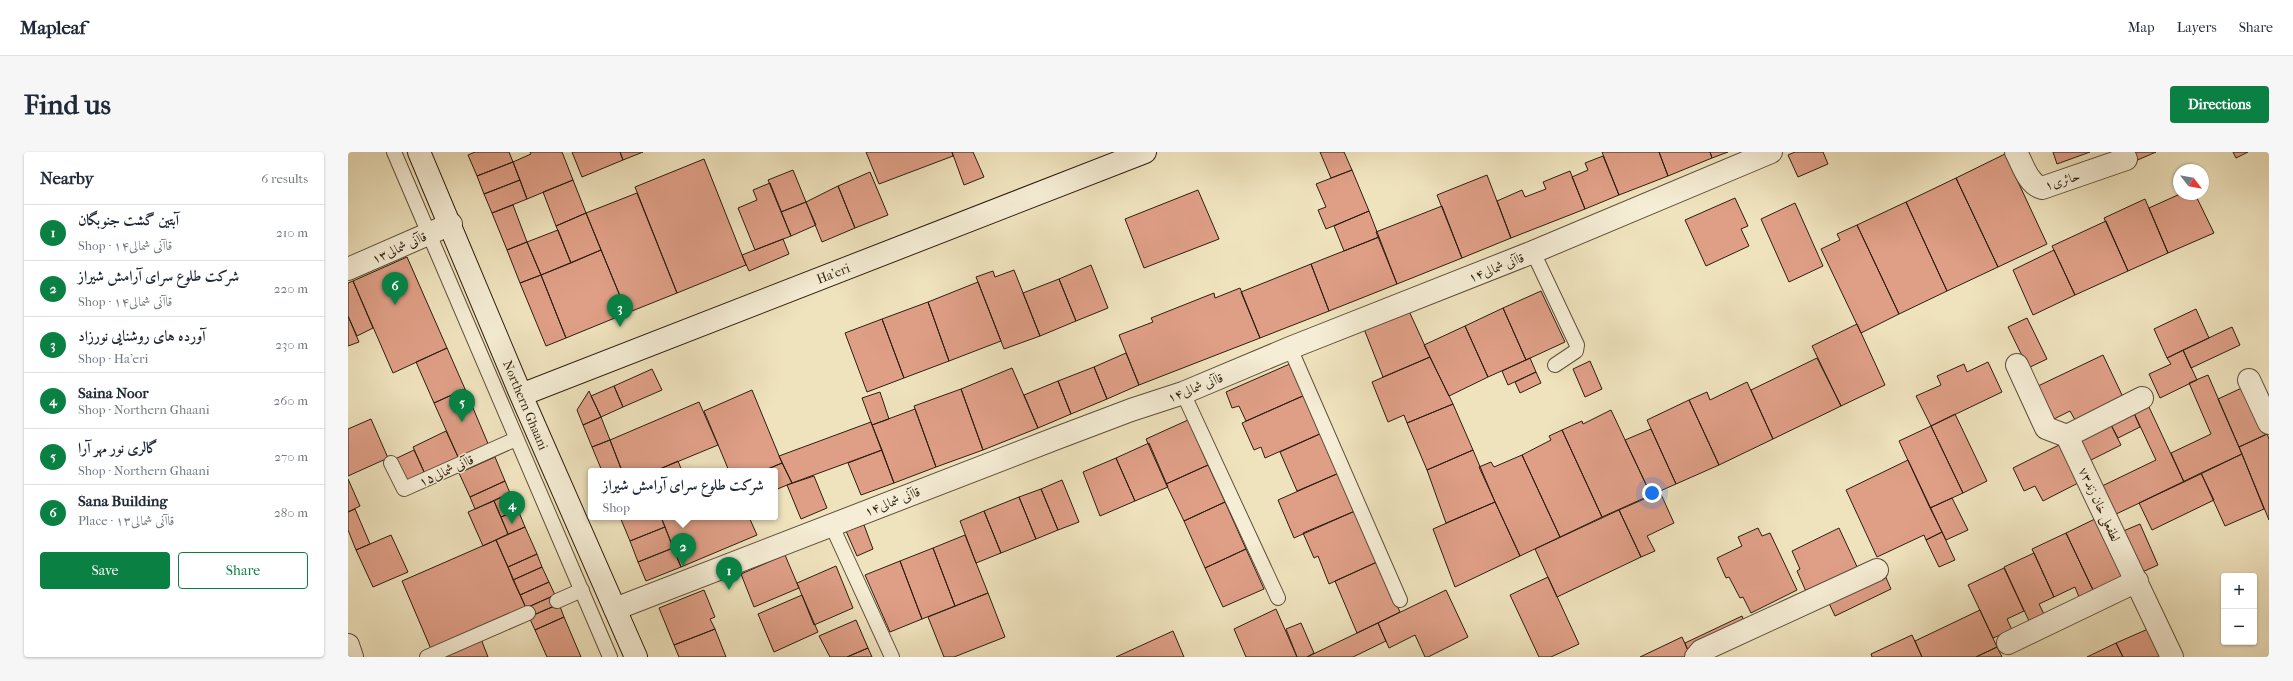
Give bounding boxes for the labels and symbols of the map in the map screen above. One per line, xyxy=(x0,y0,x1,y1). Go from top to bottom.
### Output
north arrow xyxy=(2173,164,2209,200)
street label: حائری۱ xyxy=(2043,168,2082,193)
street label: قاآنی شمالی۱۳ xyxy=(369,229,430,267)
street label: قاآنی شمالی۱۴ xyxy=(1466,250,1527,286)
street label: Ha'eri xyxy=(814,260,852,287)
pin: 6 xyxy=(382,272,408,305)
pin: 3 xyxy=(607,294,633,327)
street label: Northern Ghaani xyxy=(500,358,551,452)
street label: قاآنی شمالی۱۴ xyxy=(1165,370,1226,406)
pin: 5 xyxy=(449,389,475,422)
street label: ۱۵قاآنی شمالی xyxy=(416,452,477,490)
street label: لطفعلی خان زند۷۳ xyxy=(2073,465,2123,545)
your location xyxy=(1642,483,1662,503)
street label: قاآنی شمالی۱۴ xyxy=(862,484,923,520)
pin: 4 xyxy=(499,491,525,524)
pin: 2 xyxy=(670,533,696,566)
pin: 1 xyxy=(716,557,742,590)

